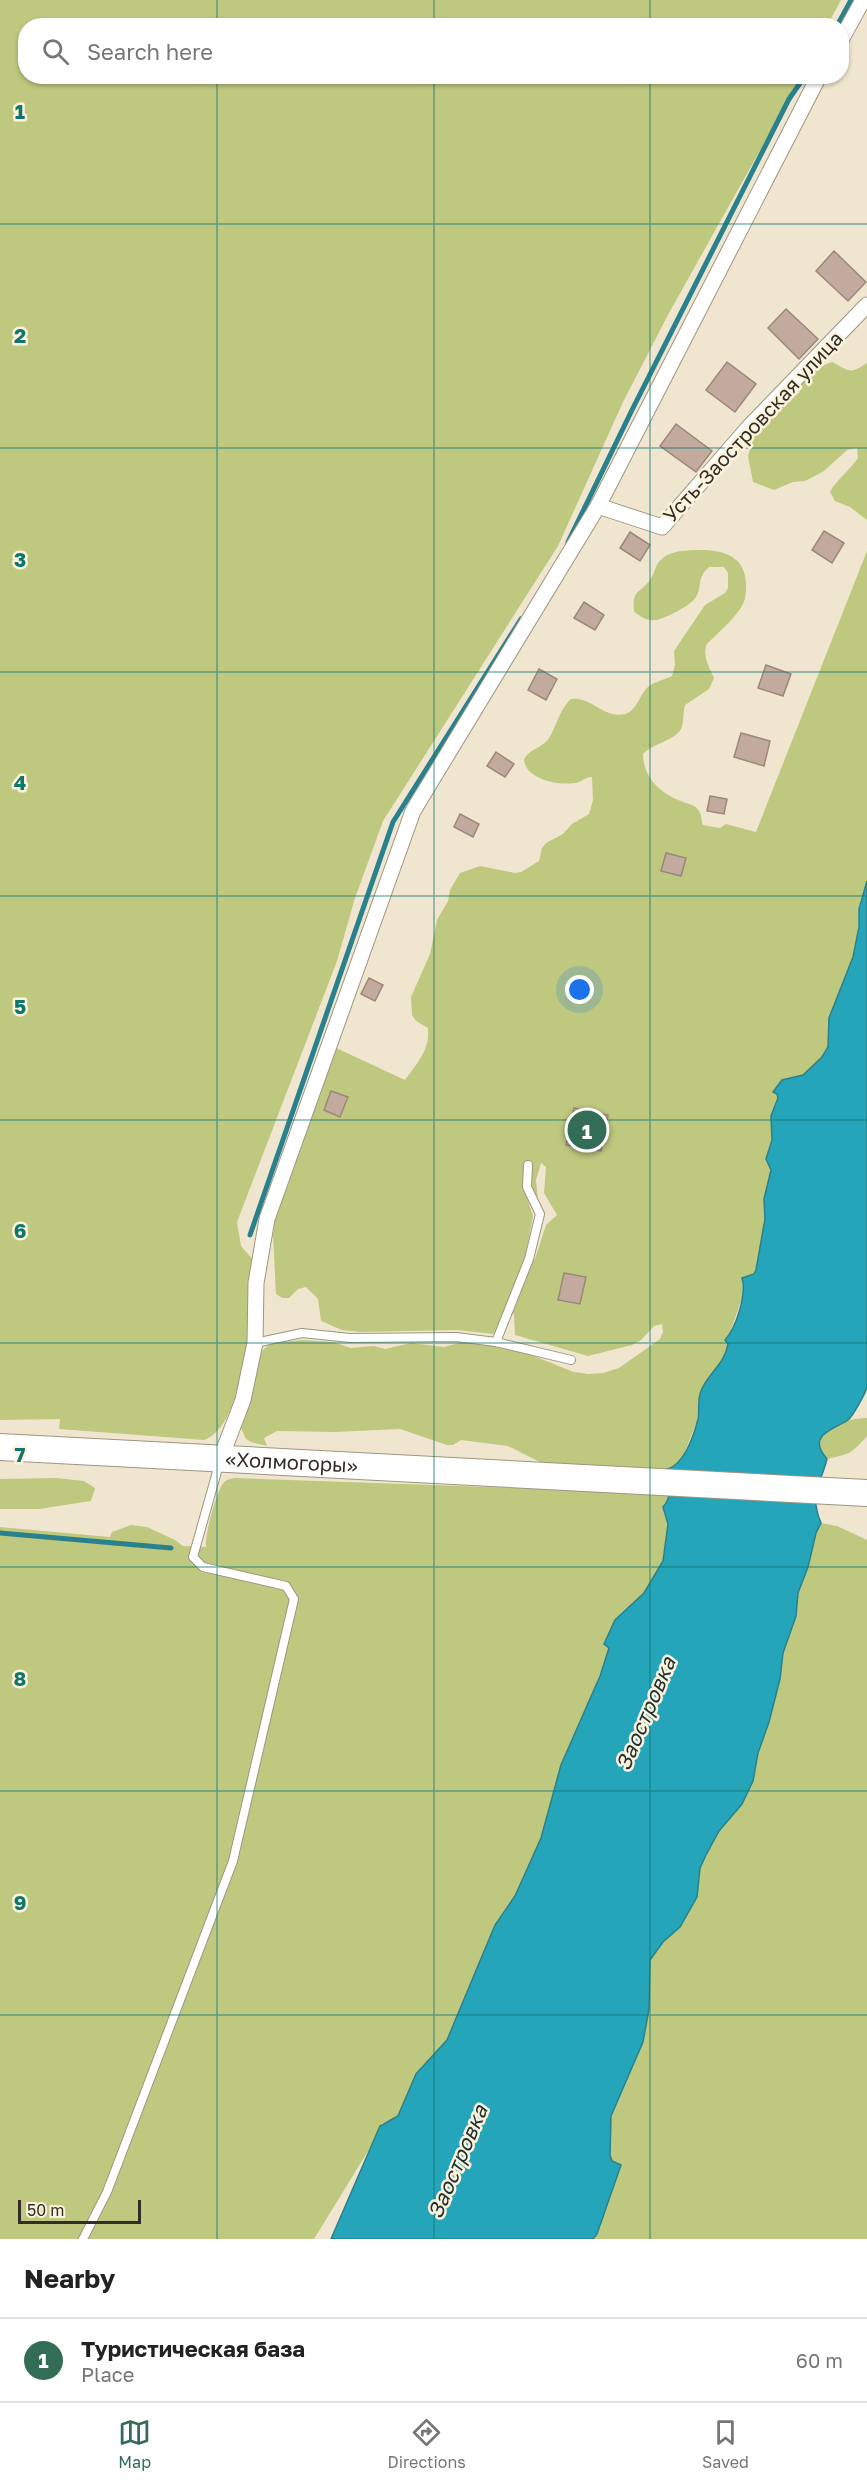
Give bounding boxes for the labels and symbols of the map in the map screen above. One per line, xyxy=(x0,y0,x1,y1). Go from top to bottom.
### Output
text: 1 xyxy=(15,99,25,123)
text: 2 xyxy=(14,323,26,347)
street label: Усть-Заостровская улица xyxy=(657,326,847,527)
text: 3 xyxy=(14,547,26,571)
text: 4 xyxy=(14,770,26,794)
your location xyxy=(565,975,594,1004)
text: 5 xyxy=(14,994,26,1018)
pin: 1 xyxy=(568,1108,606,1152)
text: 6 xyxy=(14,1218,26,1242)
text: 7 xyxy=(15,1442,26,1466)
street label: «Холмогоры» xyxy=(225,1446,359,1477)
water label: Заостровка xyxy=(610,1652,681,1774)
text: 8 xyxy=(14,1666,26,1690)
text: 9 xyxy=(14,1890,26,1914)
water label: Заостровка xyxy=(422,2100,493,2222)
scale bar xyxy=(18,2197,141,2224)

